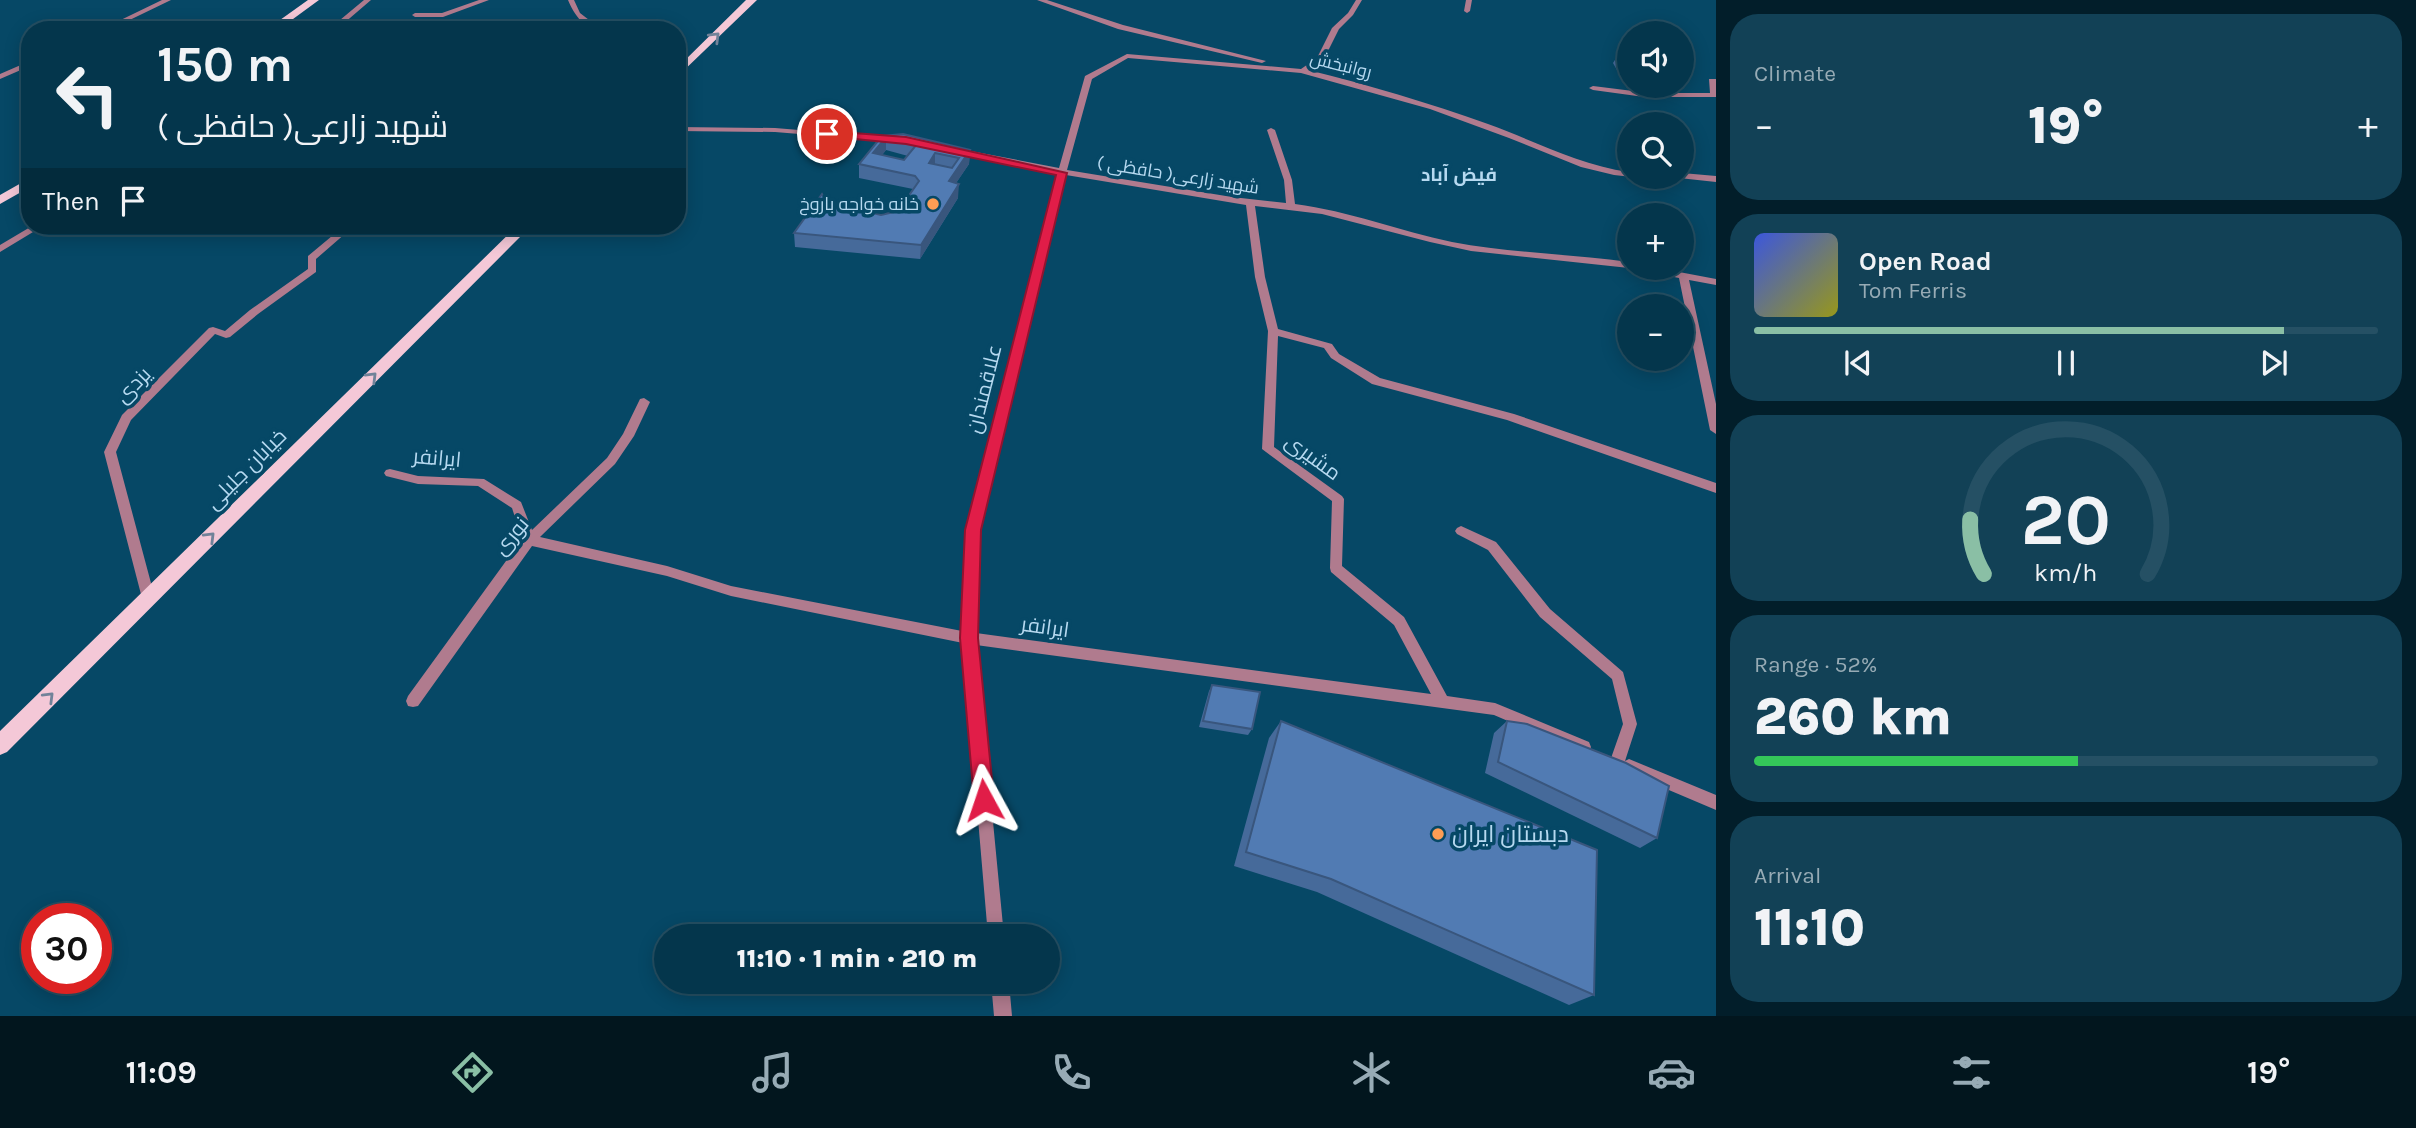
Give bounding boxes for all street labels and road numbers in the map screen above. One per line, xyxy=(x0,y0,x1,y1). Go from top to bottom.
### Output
street label: روانبخش xyxy=(1308,47,1374,83)
street label: شهید زارعی( حافظی ) xyxy=(1095,151,1261,199)
street label: علاقمندان xyxy=(961,342,1008,436)
street label: یزدی xyxy=(110,362,157,409)
street label: خیابان جلیلی xyxy=(201,424,292,515)
street label: مشیری xyxy=(1280,429,1345,486)
street label: ایرانفر xyxy=(411,444,462,472)
street label: نوری xyxy=(488,512,534,560)
street label: ایرانفر xyxy=(1018,612,1071,642)

